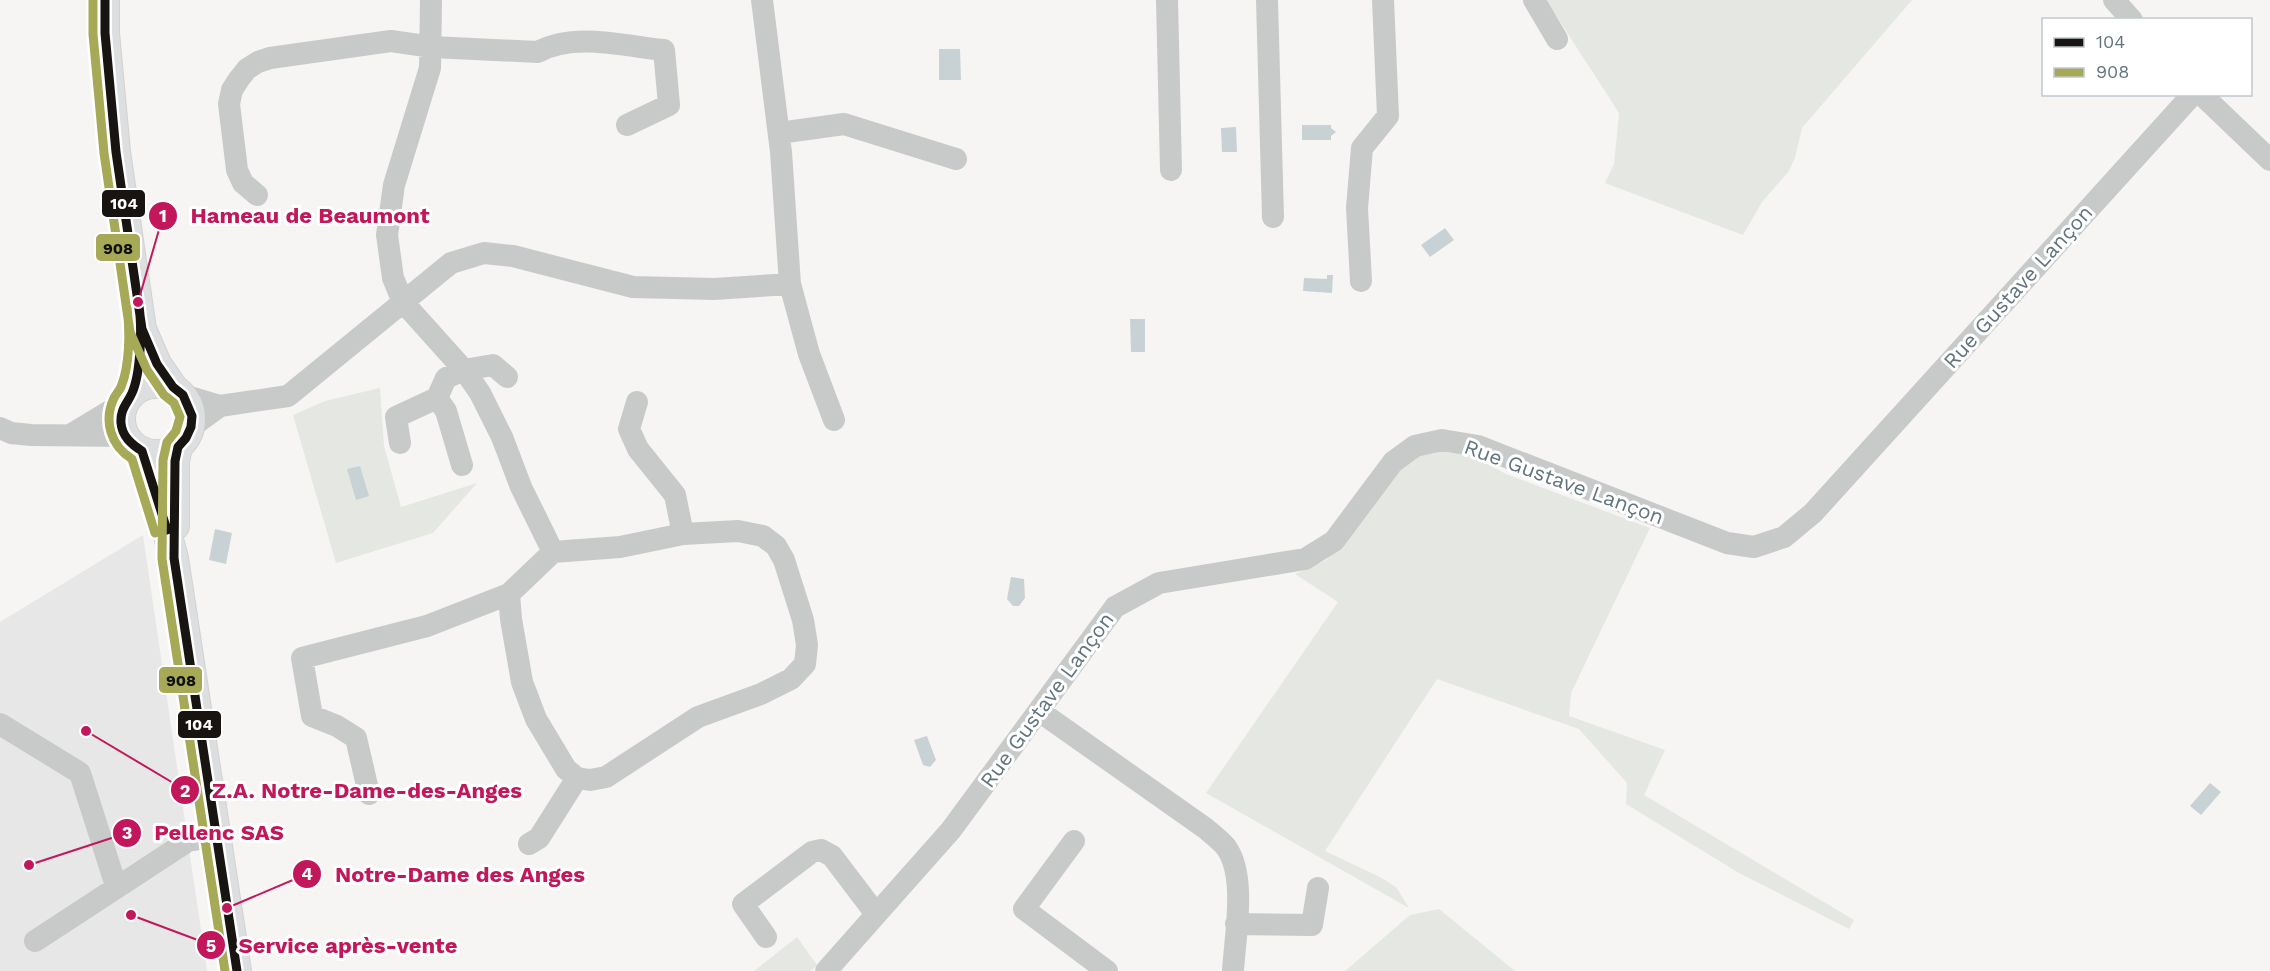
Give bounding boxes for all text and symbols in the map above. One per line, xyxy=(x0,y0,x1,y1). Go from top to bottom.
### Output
legend xyxy=(2042,18,2252,96)
text: 104 xyxy=(2096,31,2125,52)
text: 908 xyxy=(2096,61,2129,82)
line badge: 104 xyxy=(101,189,146,218)
text: 104 xyxy=(110,194,138,213)
callout: Hameau de Beaumont xyxy=(148,196,441,236)
street label: Rue Gustave Lançon xyxy=(1938,200,2097,373)
text: Hameau de Beaumont xyxy=(190,203,430,228)
text: 1 xyxy=(159,205,167,226)
line badge: 908 xyxy=(95,233,141,262)
text: 908 xyxy=(103,239,133,258)
street label: Rue Gustave Lançon xyxy=(1461,434,1667,529)
street label: Rue Gustave Lançon xyxy=(975,607,1119,792)
line badge: 908 xyxy=(158,666,203,694)
text: 908 xyxy=(166,671,196,690)
line badge: 104 xyxy=(177,710,222,739)
text: 104 xyxy=(185,715,213,734)
callout: Z.A. Notre-Dame-des-Anges xyxy=(170,770,534,810)
text: Z.A. Notre-Dame-des-Anges xyxy=(212,778,522,803)
text: 2 xyxy=(180,780,190,801)
callout: Pellenc SAS xyxy=(112,813,296,853)
text: Pellenc SAS xyxy=(154,820,284,845)
text: 3 xyxy=(122,822,132,843)
callout: Notre-Dame des Anges xyxy=(292,854,597,894)
text: Notre-Dame des Anges xyxy=(335,862,585,887)
text: 4 xyxy=(301,863,313,884)
callout: Service après-vente xyxy=(196,925,469,965)
text: Service après-vente xyxy=(239,933,457,958)
text: 5 xyxy=(206,935,216,956)

